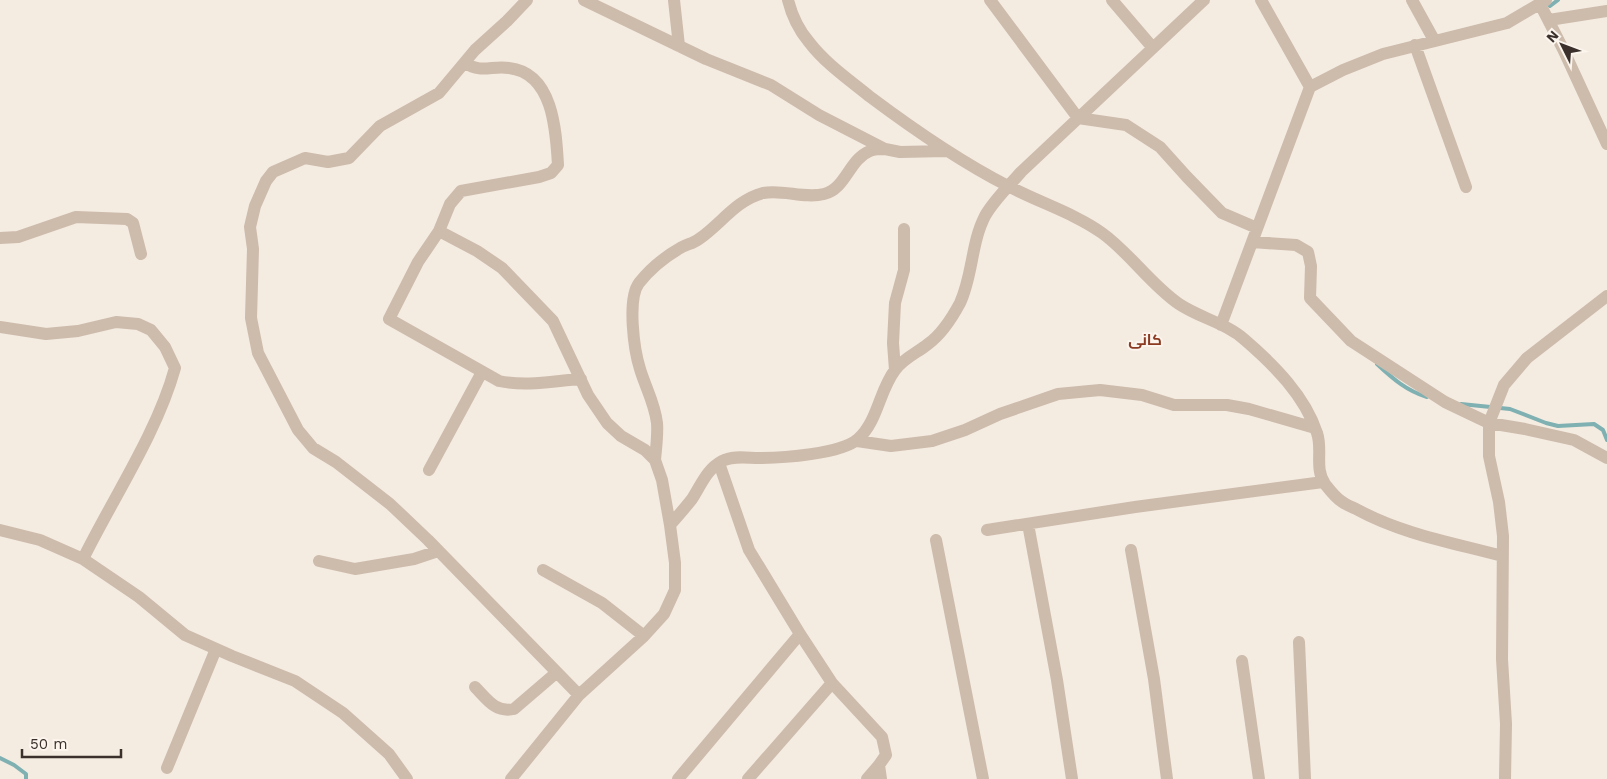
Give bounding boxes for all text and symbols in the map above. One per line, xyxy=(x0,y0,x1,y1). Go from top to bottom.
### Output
north arrow xyxy=(1537,20,1587,70)
text: N xyxy=(1543,27,1562,46)
district label: کانی xyxy=(1128,331,1162,349)
scale bar xyxy=(22,726,121,758)
text: 50 m xyxy=(30,735,67,753)

